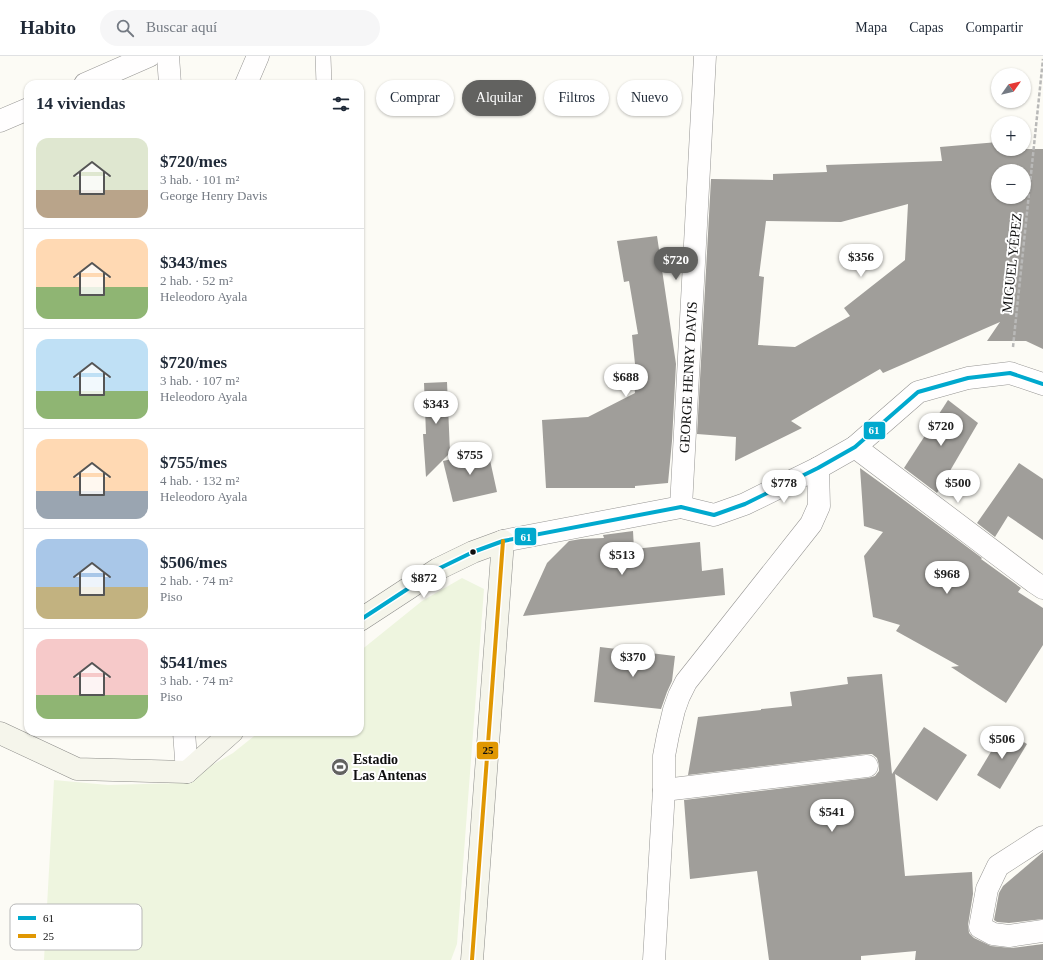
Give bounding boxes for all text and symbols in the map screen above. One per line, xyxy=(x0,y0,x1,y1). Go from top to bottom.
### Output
search box xyxy=(100,10,380,46)
text: Habito xyxy=(20,17,76,38)
icon: search xyxy=(114,17,136,39)
text: Buscar aquí xyxy=(146,19,217,35)
text: Mapa xyxy=(855,20,887,35)
text: Capas xyxy=(909,20,943,35)
text: Compartir xyxy=(965,20,1023,35)
north arrow xyxy=(991,68,1031,108)
map controls xyxy=(991,68,1031,204)
chip: Comprar xyxy=(376,80,454,116)
chip: Alquilar xyxy=(462,80,536,116)
chip: Filtros xyxy=(544,80,609,116)
chip: Nuevo xyxy=(617,80,682,116)
icon: filters xyxy=(330,93,352,115)
text: 14 viviendas xyxy=(36,94,125,113)
button: + xyxy=(991,116,1031,156)
text: $720/mes xyxy=(160,152,227,171)
icon: home xyxy=(68,154,116,202)
button: − xyxy=(991,164,1031,204)
text: 3 hab. · 101 m² xyxy=(160,172,239,187)
text: George Henry Davis xyxy=(160,188,267,203)
street label: MIGUEL YÉPEZ xyxy=(998,212,1025,314)
pin: $356 xyxy=(837,244,885,278)
pin: $720 xyxy=(652,247,700,281)
text: $356 xyxy=(848,249,874,264)
text: $720 xyxy=(663,252,689,267)
text: $343/mes xyxy=(160,253,227,272)
icon: home xyxy=(68,255,116,303)
text: 2 hab. · 52 m² xyxy=(160,273,233,288)
text: Heleodoro Ayala xyxy=(160,289,247,304)
street label: GEORGE HENRY DAVIS xyxy=(676,301,699,453)
text: $720/mes xyxy=(160,353,227,372)
icon: home xyxy=(68,355,116,403)
pin: $688 xyxy=(602,364,650,398)
text: $688 xyxy=(613,369,639,384)
text: 3 hab. · 107 m² xyxy=(160,373,239,388)
text: Heleodoro Ayala xyxy=(160,389,247,404)
pin: $343 xyxy=(412,391,460,425)
text: $343 xyxy=(423,396,449,411)
pin: $720 xyxy=(917,413,965,447)
text: $720 xyxy=(928,418,954,433)
line badge: 61 xyxy=(863,421,886,440)
text: 61 xyxy=(869,424,880,436)
pin: $755 xyxy=(446,442,494,476)
text: $755 xyxy=(457,447,483,462)
text: $755/mes xyxy=(160,453,227,472)
icon: home xyxy=(68,455,116,503)
pin: $778 xyxy=(760,470,808,504)
pin: $500 xyxy=(934,470,982,504)
text: 4 hab. · 132 m² xyxy=(160,473,239,488)
text: $778 xyxy=(771,475,797,490)
text: $500 xyxy=(945,475,971,490)
text: Heleodoro Ayala xyxy=(160,489,247,504)
line badge: 61 xyxy=(514,527,537,546)
text: 61 xyxy=(521,531,532,543)
pin: $513 xyxy=(598,542,646,576)
unlabelled marker xyxy=(468,547,478,557)
text: $513 xyxy=(609,547,635,562)
text: $506/mes xyxy=(160,553,227,572)
icon: home xyxy=(68,555,116,603)
pin: $968 xyxy=(923,561,971,595)
pin: $872 xyxy=(400,565,448,599)
text: $968 xyxy=(934,566,960,581)
text: $872 xyxy=(411,570,437,585)
text: 2 hab. · 74 m² xyxy=(160,573,233,588)
text: Piso xyxy=(160,589,182,604)
pin: $370 xyxy=(609,644,657,678)
text: $370 xyxy=(620,649,646,664)
text: $541/mes xyxy=(160,653,227,672)
icon: home xyxy=(68,655,116,703)
text: 3 hab. · 74 m² xyxy=(160,673,233,688)
text: Piso xyxy=(160,689,182,704)
pin: $506 xyxy=(978,726,1026,760)
text: $506 xyxy=(989,731,1015,746)
line badge: 25 xyxy=(476,741,499,760)
text: 25 xyxy=(483,744,494,756)
place label: Estadio Las Antenas xyxy=(353,752,427,783)
sports icon: Estadio Las Antenas xyxy=(330,757,350,777)
pin: $541 xyxy=(808,799,856,833)
text: $541 xyxy=(819,804,845,819)
legend xyxy=(10,904,142,950)
text: 61 xyxy=(43,912,54,924)
text: 25 xyxy=(43,930,55,942)

